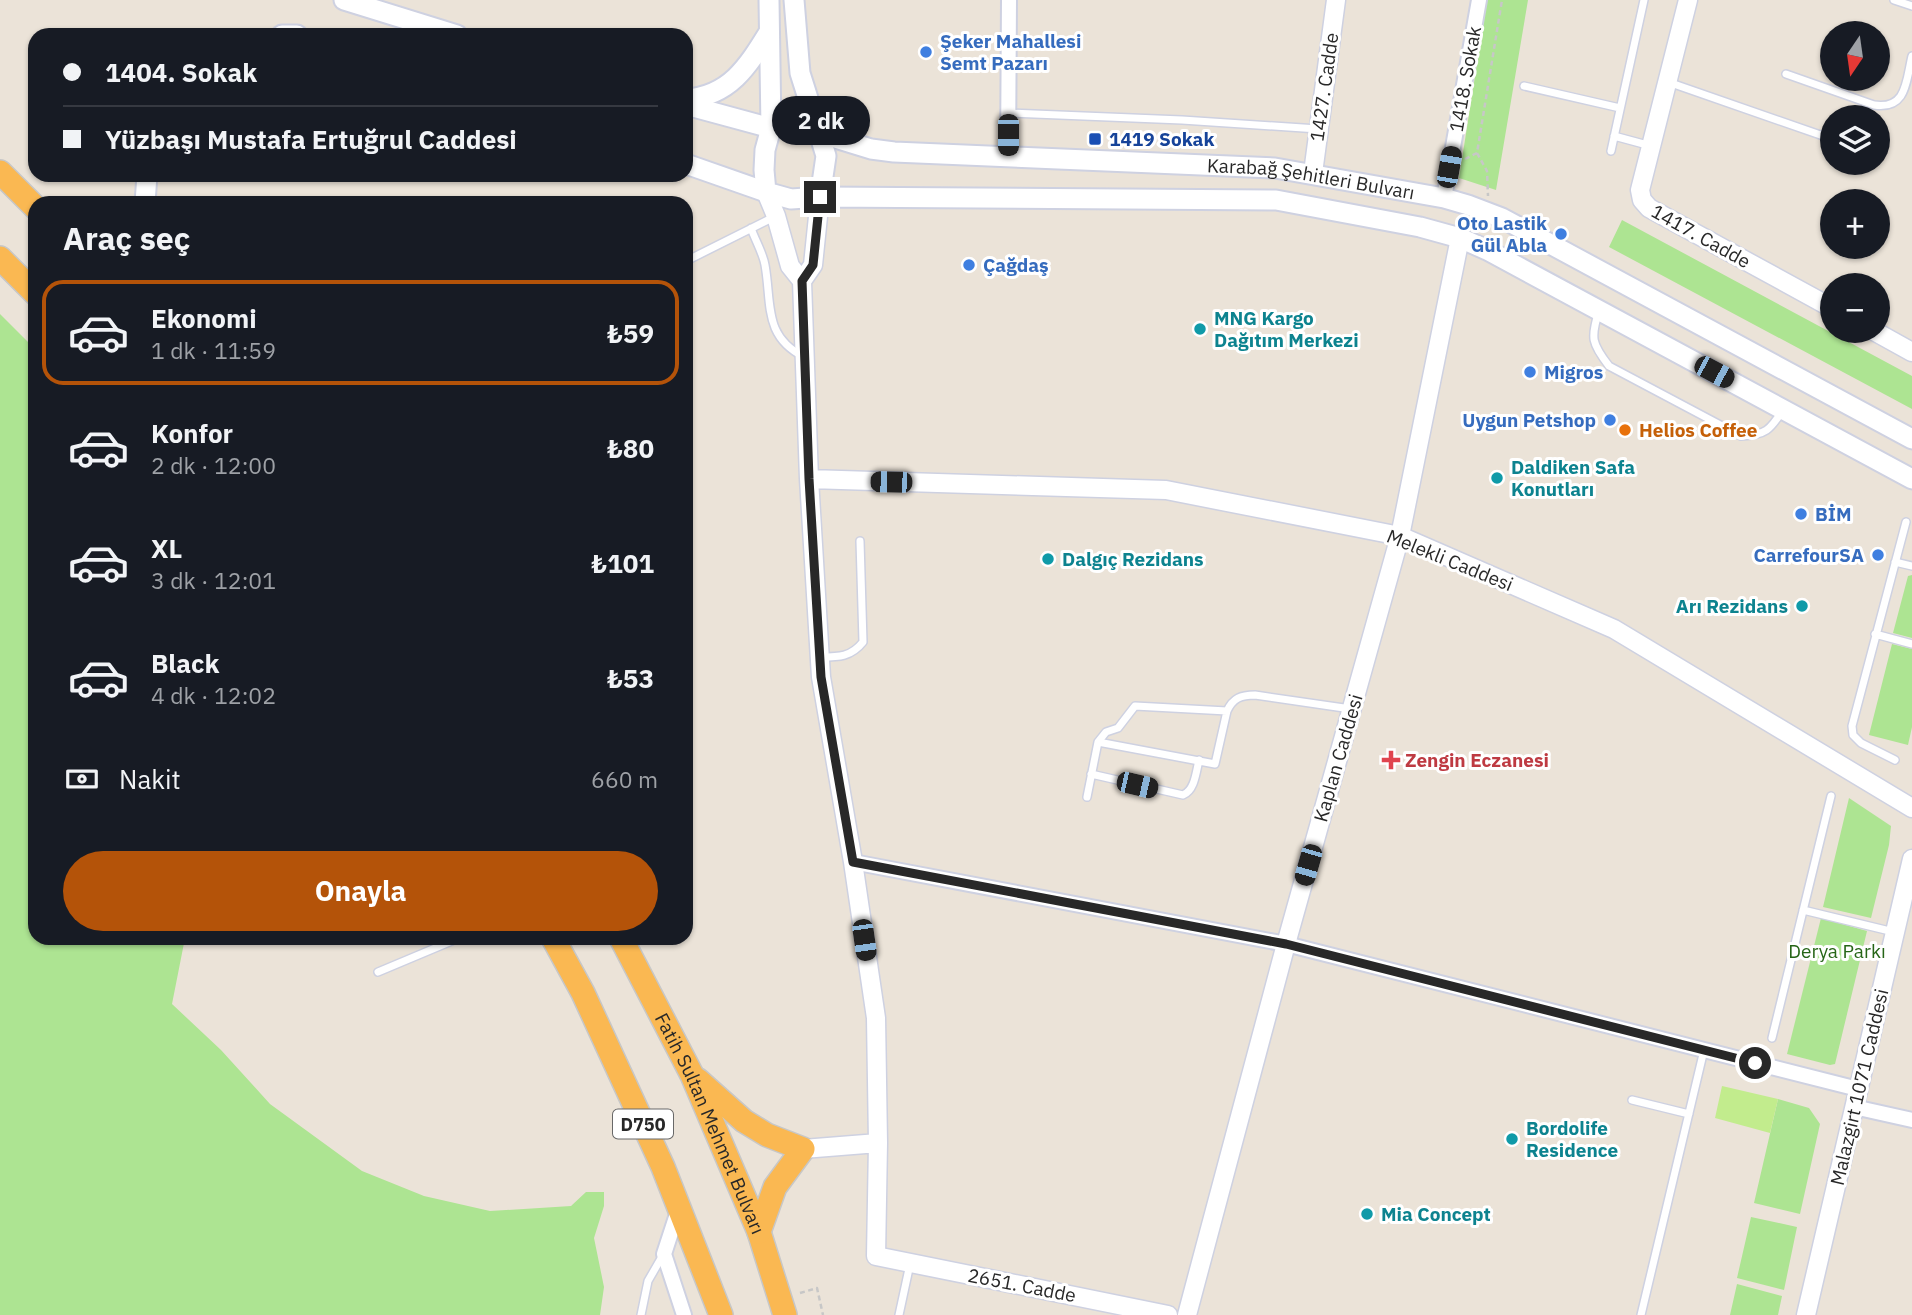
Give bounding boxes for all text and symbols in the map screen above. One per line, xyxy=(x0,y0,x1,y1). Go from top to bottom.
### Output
north arrow xyxy=(1820,21,1890,91)
map controls xyxy=(1820,21,1890,343)
street label: 1418. Sokak xyxy=(1444,24,1486,134)
place label: Şeker Mahallesi Semt Pazarı xyxy=(940,29,1081,75)
street label: 1427. Cadde xyxy=(1304,31,1344,143)
marker: Şeker Mahallesi Semt Pazarı xyxy=(918,44,934,60)
text: 1404. Sokak xyxy=(105,55,257,89)
callout: 2 dk xyxy=(771,96,869,144)
text: 2 dk xyxy=(798,105,844,135)
button: layers xyxy=(1820,105,1890,175)
car xyxy=(998,114,1019,156)
text: Yüzbaşı Mustafa Ertuğrul Caddesi xyxy=(105,122,517,156)
place label: 1419 Sokak xyxy=(1109,127,1214,151)
marker: 1419 Sokak xyxy=(1087,131,1103,147)
car xyxy=(1436,144,1463,190)
street label: Karabağ Şehitleri Bulvarı xyxy=(1207,153,1417,205)
route end xyxy=(804,181,836,213)
button: + xyxy=(1820,189,1890,259)
street label: 1417. Cadde xyxy=(1647,199,1755,273)
place label: Oto Lastik Gül Abla xyxy=(1457,211,1547,257)
text: Araç seç xyxy=(63,217,190,259)
marker: Oto Lastik Gül Abla xyxy=(1553,226,1569,242)
place label: Çağdaş xyxy=(983,253,1049,277)
marker: Çağdaş xyxy=(961,257,977,273)
button: − xyxy=(1820,273,1890,343)
icon: car xyxy=(67,301,130,364)
text: Ekonomi xyxy=(151,301,257,335)
place label: MNG Kargo Dağıtım Merkezi xyxy=(1214,306,1359,352)
text: ₺59 xyxy=(607,316,654,350)
marker: MNG Kargo Dağıtım Merkezi xyxy=(1192,321,1208,337)
text: 1 dk · 11:59 xyxy=(151,335,276,365)
car xyxy=(1691,353,1738,391)
place label: Migros xyxy=(1544,360,1603,384)
marker: Migros xyxy=(1522,364,1538,380)
place label: Uygun Petshop xyxy=(1462,408,1596,432)
marker: Uygun Petshop xyxy=(1602,412,1618,428)
icon: car xyxy=(67,416,130,479)
text: Konfor xyxy=(151,416,233,450)
place label: Helios Coffee xyxy=(1639,418,1757,442)
marker: Helios Coffee xyxy=(1617,422,1633,438)
text: ₺80 xyxy=(607,431,654,465)
text: 2 dk · 12:00 xyxy=(151,450,276,480)
place label: Daldiken Safa Konutları xyxy=(1511,455,1635,501)
marker: Daldiken Safa Konutları xyxy=(1489,470,1505,486)
car xyxy=(870,471,913,493)
place label: BİM xyxy=(1815,502,1851,526)
marker: BİM xyxy=(1793,506,1809,522)
street label: Melekli Caddesi xyxy=(1383,524,1517,596)
icon: car xyxy=(67,531,130,594)
text: XL xyxy=(151,531,182,565)
place label: CarrefourSA xyxy=(1753,543,1864,567)
text: ₺101 xyxy=(591,546,654,580)
place label: Dalgıç Rezidans xyxy=(1062,547,1204,571)
marker: CarrefourSA xyxy=(1870,547,1886,563)
marker: Dalgıç Rezidans xyxy=(1040,551,1056,567)
text: 3 dk · 12:01 xyxy=(151,565,276,595)
place label: Arı Rezidans xyxy=(1676,594,1788,618)
marker: Arı Rezidans xyxy=(1794,598,1810,614)
icon: car xyxy=(67,646,130,709)
text: Black xyxy=(151,646,219,680)
text: ₺53 xyxy=(607,661,654,695)
text: 4 dk · 12:02 xyxy=(151,680,276,710)
street label: Kaplan Caddesi xyxy=(1308,691,1368,825)
place label: Zengin Eczanesi xyxy=(1405,748,1549,772)
marker: Zengin Eczanesi xyxy=(1383,752,1399,768)
icon: cash xyxy=(63,760,101,798)
text: Nakit xyxy=(119,762,181,796)
text: 660 m xyxy=(591,764,658,794)
car xyxy=(1115,770,1160,800)
car xyxy=(1293,842,1324,888)
button: Onayla xyxy=(63,851,658,931)
car xyxy=(851,918,878,962)
park label: Derya Parkı xyxy=(1788,939,1886,963)
street label: Malazgirt 1071 Caddesi xyxy=(1825,986,1893,1188)
street label: Fatih Sultan Mehmet Bulvarı xyxy=(650,1009,770,1238)
route start xyxy=(1739,1047,1771,1079)
road number: D750 xyxy=(613,1110,673,1139)
place label: Bordolife Residence xyxy=(1526,1116,1618,1162)
marker: Bordolife Residence xyxy=(1504,1131,1520,1147)
place label: Mia Concept xyxy=(1381,1202,1491,1226)
marker: Mia Concept xyxy=(1359,1206,1375,1222)
street label: 2651. Cadde xyxy=(966,1263,1078,1307)

